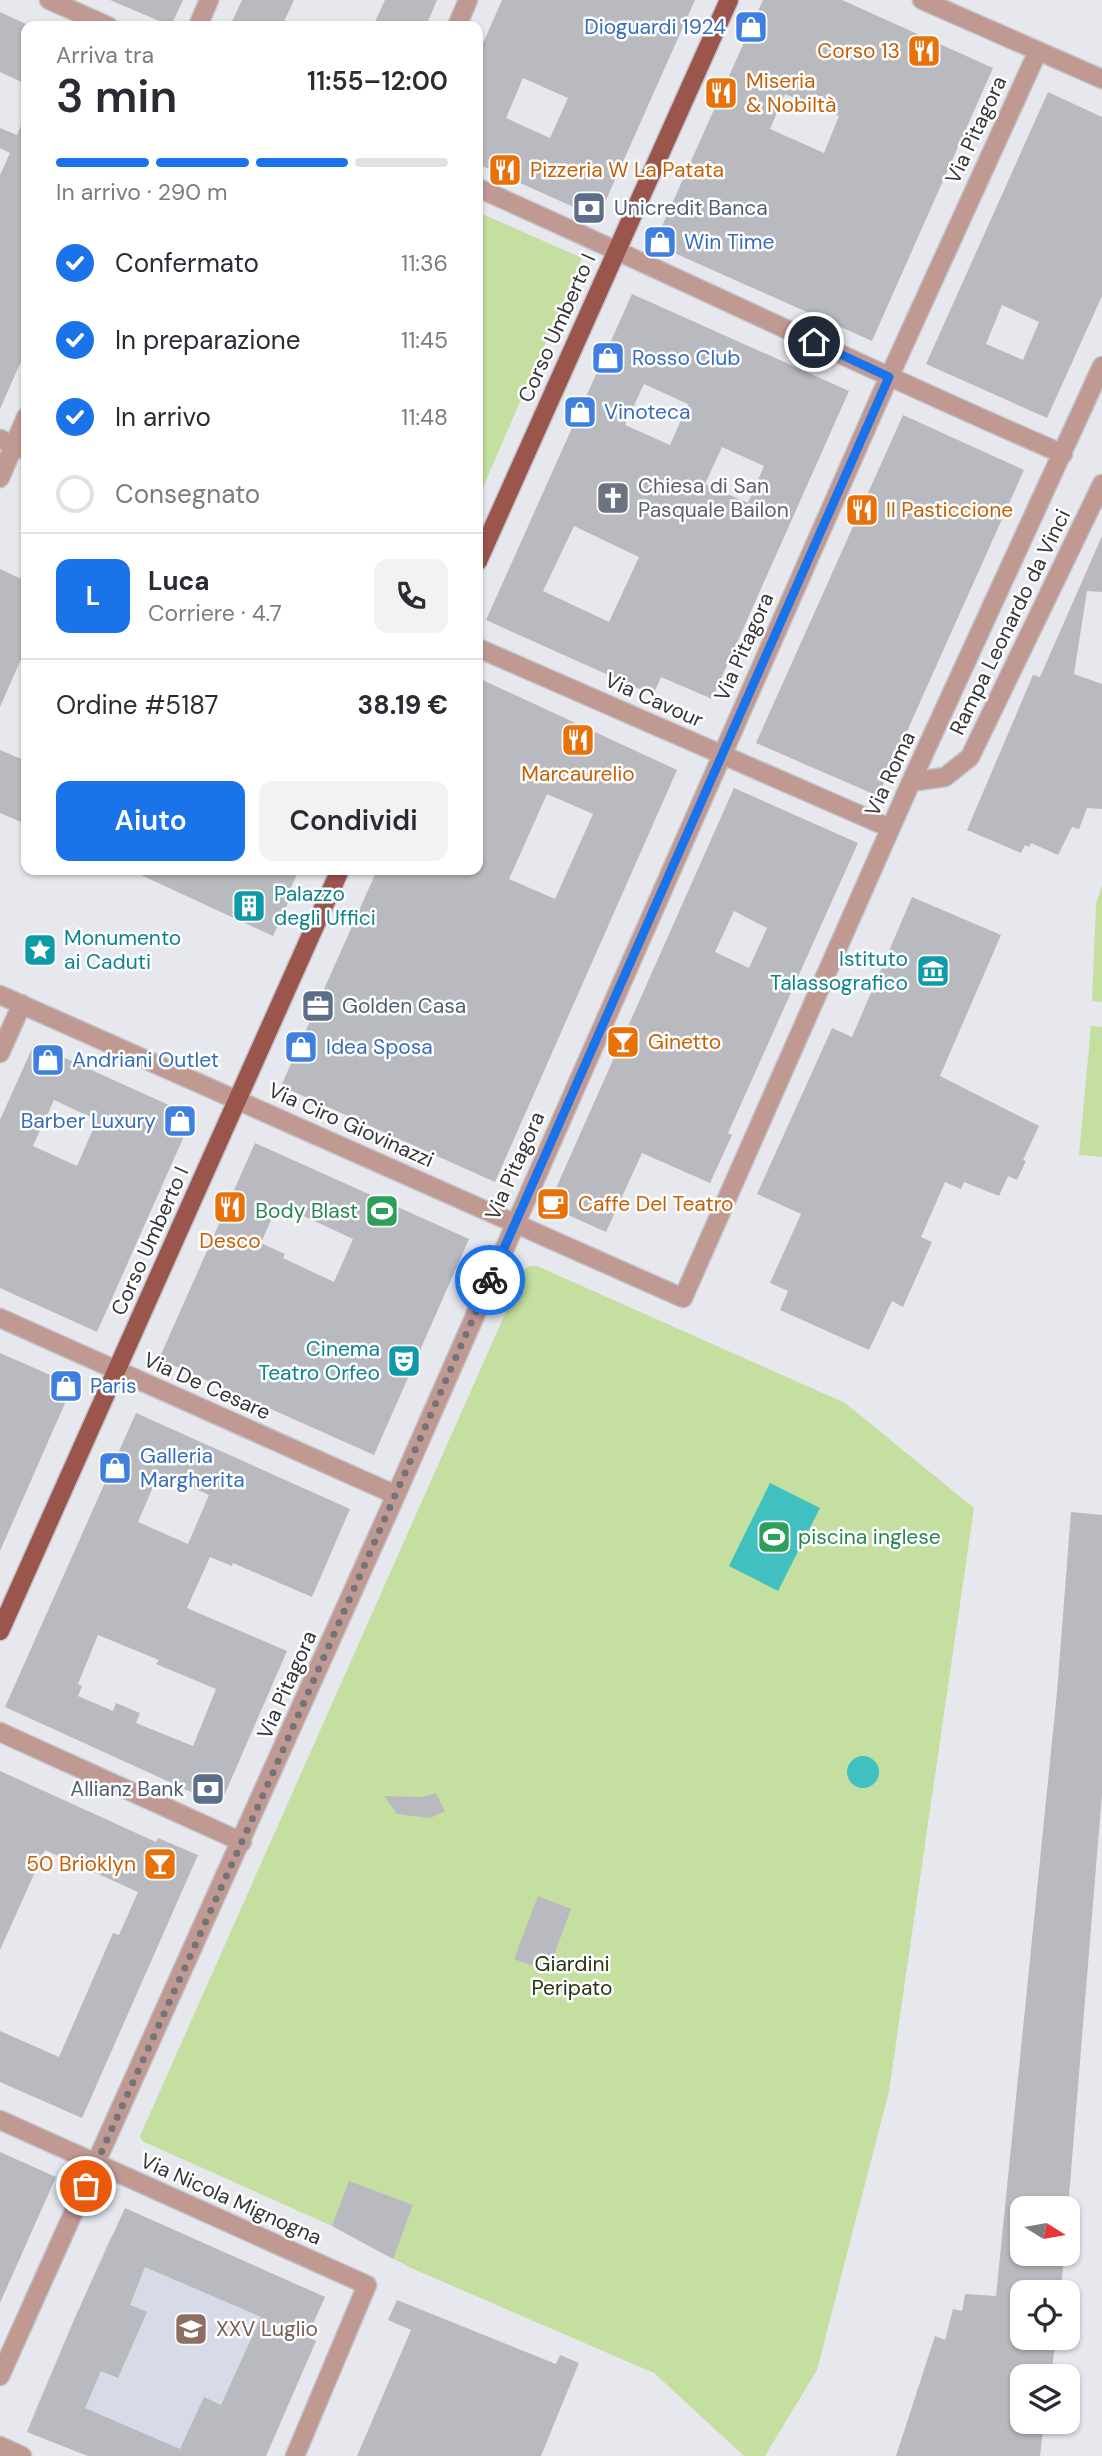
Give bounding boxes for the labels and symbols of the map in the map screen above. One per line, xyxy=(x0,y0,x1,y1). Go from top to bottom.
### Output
shop icon: Dioguardi 1924 xyxy=(732,8,770,46)
place label: Dioguardi 1924 xyxy=(584,13,726,41)
restaurant icon: Corso 13 xyxy=(905,32,943,70)
place label: Corso 13 xyxy=(817,37,900,65)
place label: Miseria & Nobiltà xyxy=(746,67,837,119)
street label: Via Pitagora xyxy=(939,72,1013,188)
restaurant icon: Miseria & Nobiltà xyxy=(702,74,740,112)
restaurant icon: Pizzeria W La Patata xyxy=(486,151,524,189)
place label: Pizzeria W La Patata xyxy=(530,156,724,184)
bank icon: Unicredit Banca xyxy=(570,189,608,227)
place label: Unicredit Banca xyxy=(614,194,768,222)
shop icon: Win Time xyxy=(641,223,679,261)
place label: Win Time xyxy=(684,228,775,256)
street label: Corso Umberto I xyxy=(512,249,602,407)
pin xyxy=(784,312,844,372)
shop icon: Rosso Club xyxy=(589,339,627,377)
place label: Rosso Club xyxy=(632,344,740,372)
shop icon: Vinoteca xyxy=(561,393,599,431)
place label: Vinoteca xyxy=(604,398,690,426)
place label: Chiesa di San Pasquale Bailon xyxy=(638,472,789,524)
church icon: Chiesa di San Pasquale Bailon xyxy=(594,479,632,517)
restaurant icon: Il Pasticcione xyxy=(843,491,881,529)
place label: Il Pasticcione xyxy=(886,496,1013,524)
street label: Rampa Leonardo da Vinci xyxy=(943,504,1077,740)
street label: Via Pitagora xyxy=(708,588,780,706)
street label: Via Cavour xyxy=(600,666,708,734)
restaurant icon: Marcaurelio xyxy=(559,721,597,759)
street label: Via Roma xyxy=(858,727,922,821)
place label: Marcaurelio xyxy=(521,760,635,788)
place label: Palazzo degli Uffici xyxy=(274,880,376,932)
building icon: Palazzo degli Uffici xyxy=(230,887,268,925)
place label: Monumento ai Caduti xyxy=(64,924,181,976)
place icon: Monumento ai Caduti xyxy=(21,931,59,969)
place label: Istituto Talassografico xyxy=(770,945,908,997)
museum icon: Istituto Talassografico xyxy=(914,952,952,990)
office icon: Golden Casa xyxy=(299,987,337,1025)
place label: Golden Casa xyxy=(342,992,466,1020)
bar icon: Ginetto xyxy=(604,1023,642,1061)
shop icon: Idea Sposa xyxy=(282,1028,320,1066)
place label: Ginetto xyxy=(648,1028,721,1056)
place label: Idea Sposa xyxy=(326,1033,433,1061)
shop icon: Andriani Outlet xyxy=(29,1041,67,1079)
place label: Andriani Outlet xyxy=(72,1046,219,1074)
street label: Via Ciro Giovinazzi xyxy=(264,1076,438,1174)
shop icon: Barber Luxury xyxy=(161,1102,199,1140)
place label: Barber Luxury xyxy=(21,1107,156,1135)
street label: Via Pitagora xyxy=(479,1107,551,1225)
street label: Corso Umberto I xyxy=(105,1162,195,1320)
cafe icon: Caffe Del Teatro xyxy=(534,1185,572,1223)
restaurant icon: Desco xyxy=(211,1188,249,1226)
place label: Caffe Del Teatro xyxy=(578,1190,734,1218)
sports icon: Body Blast xyxy=(363,1192,401,1230)
place label: Body Blast xyxy=(255,1197,358,1225)
place label: Desco xyxy=(199,1227,261,1255)
courier xyxy=(455,1245,525,1315)
place label: Cinema Teatro Orfeo xyxy=(258,1335,380,1387)
theatre icon: Cinema Teatro Orfeo xyxy=(385,1342,423,1380)
street label: Via De Cesare xyxy=(139,1345,275,1427)
shop icon: Paris xyxy=(47,1367,85,1405)
place label: Paris xyxy=(90,1372,136,1400)
place label: Galleria Margherita xyxy=(140,1442,245,1494)
shop icon: Galleria Margherita xyxy=(96,1449,134,1487)
sports icon: piscina inglese xyxy=(755,1518,793,1556)
place label: piscina inglese xyxy=(798,1523,941,1551)
street label: Via Pitagora xyxy=(251,1626,323,1744)
bank icon: Allianz Bank xyxy=(189,1770,227,1808)
place label: Allianz Bank xyxy=(70,1775,184,1803)
bar icon: 50 Brioklyn xyxy=(141,1845,179,1883)
place label: 50 Brioklyn xyxy=(26,1850,136,1878)
park label: Giardini Peripato xyxy=(532,1950,612,2002)
street label: Via Nicola Mignogna xyxy=(136,2146,326,2252)
pin xyxy=(56,2156,116,2216)
north arrow xyxy=(1010,2196,1080,2266)
school or university icon: XXV Luglio xyxy=(172,2310,210,2348)
place label: XXV Luglio xyxy=(216,2315,318,2343)

